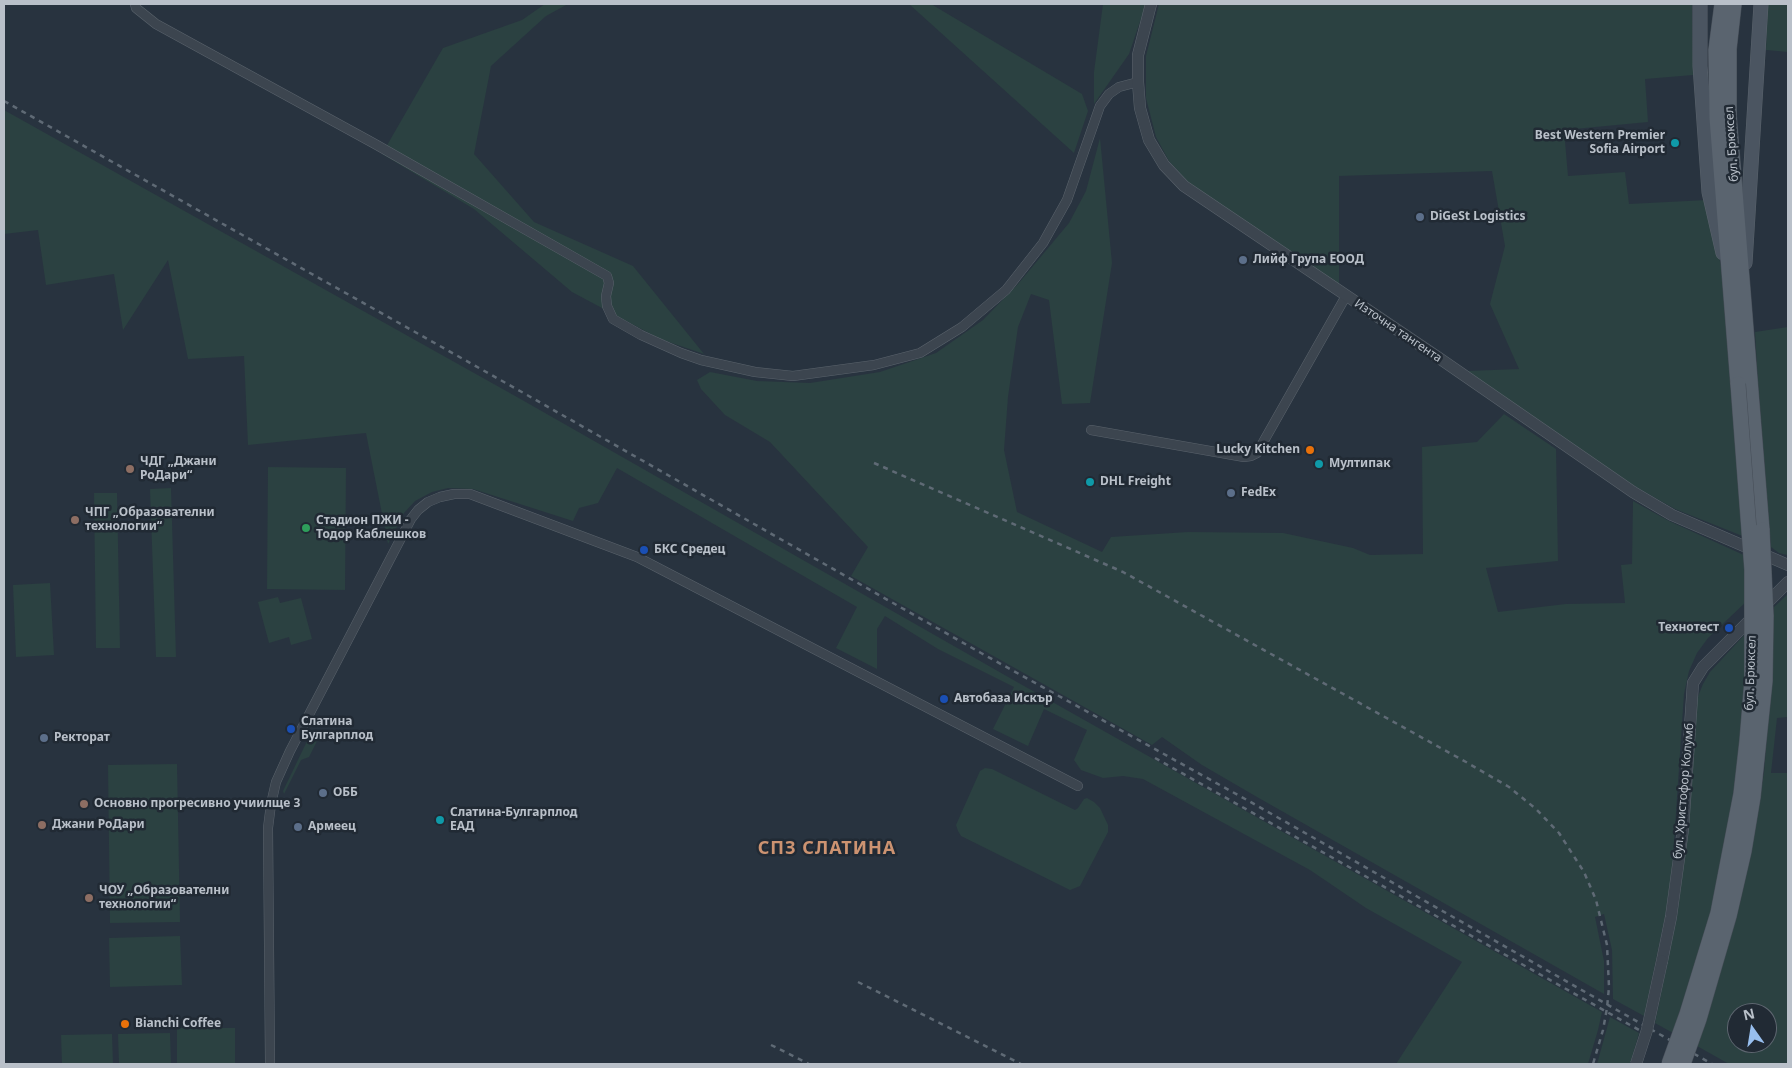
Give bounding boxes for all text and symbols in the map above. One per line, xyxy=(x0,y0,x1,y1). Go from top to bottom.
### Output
street label: бул. Брюксел xyxy=(1722,106,1742,182)
place label: Best Western Premier Sofia Airport xyxy=(1535,129,1665,157)
marker: Best Western Premier Sofia Airport xyxy=(1669,137,1681,149)
place label: DiGeSt Logistics xyxy=(1430,210,1526,224)
marker: DiGeSt Logistics xyxy=(1414,211,1426,223)
place label: Лийф Група ЕООД xyxy=(1253,253,1364,267)
marker: Лийф Група ЕООД xyxy=(1237,254,1249,266)
street label: Източна тангента xyxy=(1351,296,1445,366)
place label: Lucky Kitchen xyxy=(1216,443,1300,457)
marker: Lucky Kitchen xyxy=(1304,444,1316,456)
place label: ЧДГ „Джани РоДари“ xyxy=(140,455,217,483)
place label: Мултипак xyxy=(1329,457,1391,471)
marker: Мултипак xyxy=(1313,458,1325,470)
marker: ЧДГ „Джани РоДари“ xyxy=(124,463,136,475)
place label: DHL Freight xyxy=(1100,475,1171,489)
marker: DHL Freight xyxy=(1084,476,1096,488)
place label: FedEx xyxy=(1241,486,1276,500)
marker: FedEx xyxy=(1225,487,1237,499)
place label: ЧПГ „Образователни технологии“ xyxy=(85,506,215,534)
marker: ЧПГ „Образователни технологии“ xyxy=(69,514,81,526)
place label: Стадион ПЖИ - Тодор Каблешков xyxy=(316,514,426,542)
marker: Стадион ПЖИ - Тодор Каблешков xyxy=(300,522,312,534)
place label: БКС Средец xyxy=(654,543,725,557)
marker: БКС Средец xyxy=(638,544,650,556)
place label: Технотест xyxy=(1658,621,1719,635)
marker: Технотест xyxy=(1723,622,1735,634)
street label: бул. Брюксел xyxy=(1742,635,1760,711)
place label: Автобаза Искър xyxy=(954,692,1053,706)
marker: Автобаза Искър xyxy=(938,693,950,705)
place label: Слатина Булгарплод xyxy=(301,715,373,743)
street label: бул. Христофор Колумб xyxy=(1671,722,1697,860)
marker: Слатина Булгарплод xyxy=(285,723,297,735)
place label: Ректорат xyxy=(54,731,110,745)
marker: Ректорат xyxy=(38,732,50,744)
place label: ОББ xyxy=(333,786,358,800)
marker: ОББ xyxy=(317,787,329,799)
place label: Основно прогресивно учиилще 3 xyxy=(94,797,300,811)
marker: Основно прогресивно учиилще 3 xyxy=(78,798,90,810)
place label: Слатина-Булгарплод ЕАД xyxy=(450,806,577,834)
marker: Слатина-Булгарплод ЕАД xyxy=(434,814,446,826)
place label: Джани РоДари xyxy=(52,818,145,832)
marker: Джани РоДари xyxy=(36,819,48,831)
place label: Армеец xyxy=(308,820,356,834)
marker: Армеец xyxy=(292,821,304,833)
district label: СПЗ СЛАТИНА xyxy=(756,838,898,860)
place label: ЧОУ „Образователни технологии“ xyxy=(99,884,229,912)
marker: ЧОУ „Образователни технологии“ xyxy=(83,892,95,904)
north arrow xyxy=(1727,1003,1777,1053)
text: N xyxy=(1741,1003,1756,1024)
place label: Bianchi Coffee xyxy=(135,1017,221,1031)
marker: Bianchi Coffee xyxy=(119,1018,131,1030)

